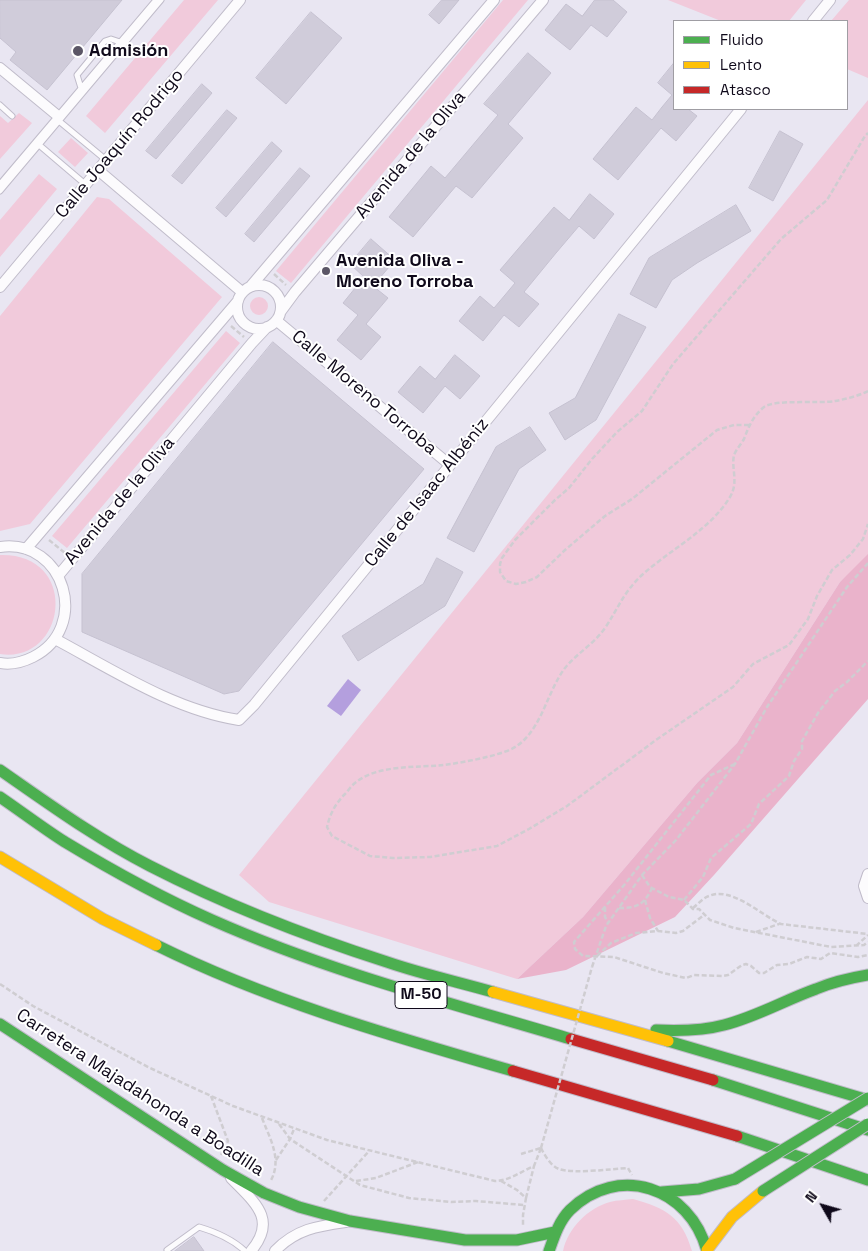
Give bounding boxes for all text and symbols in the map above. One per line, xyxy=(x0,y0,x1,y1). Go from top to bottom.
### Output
legend xyxy=(673,20,848,110)
text: Fluido xyxy=(720,30,764,49)
place label: Admisión xyxy=(89,40,168,62)
marker: Admisión xyxy=(71,44,85,58)
text: Lento xyxy=(720,55,762,74)
street label: Calle Joaquín Rodrigo xyxy=(51,65,189,223)
text: Atasco xyxy=(720,80,771,99)
street label: Avenida de la Oliva xyxy=(351,87,471,223)
place label: Avenida Oliva - Moreno Torroba xyxy=(336,250,474,292)
marker: Avenida Oliva - Moreno Torroba xyxy=(320,265,332,277)
street label: Calle Moreno Torroba xyxy=(287,326,441,460)
street label: Calle de Isaac Albéniz xyxy=(360,414,494,572)
street label: Avenida de la Oliva xyxy=(60,433,180,569)
road number: M-50 xyxy=(395,982,447,1008)
street label: Carretera Majadahonda a Boadilla xyxy=(12,1005,268,1181)
north arrow xyxy=(798,1181,848,1231)
text: N xyxy=(801,1188,821,1206)

